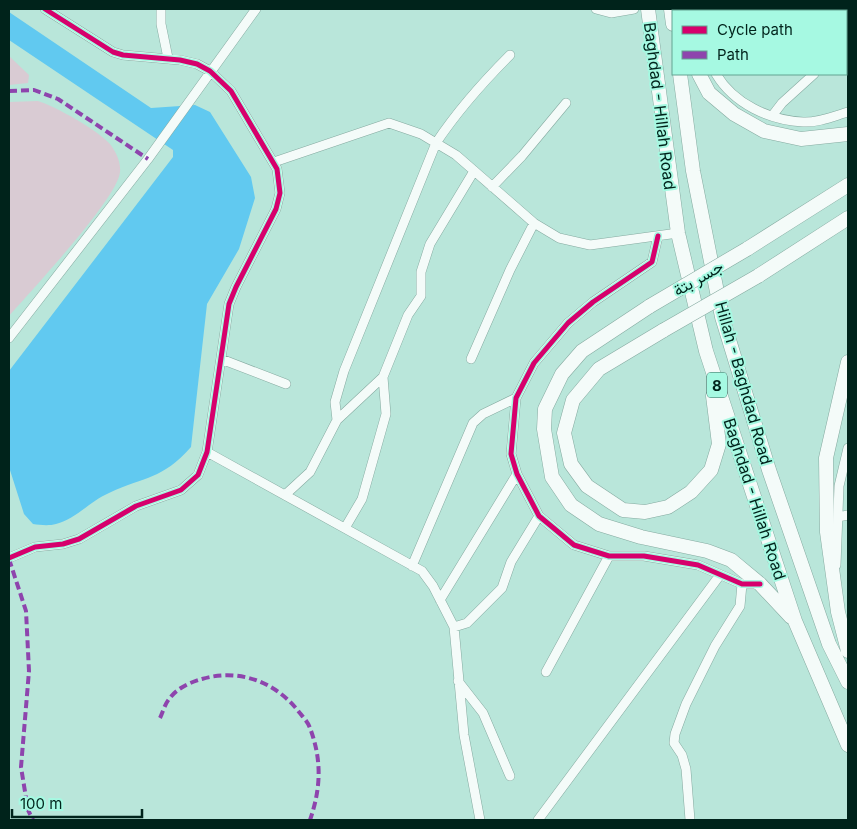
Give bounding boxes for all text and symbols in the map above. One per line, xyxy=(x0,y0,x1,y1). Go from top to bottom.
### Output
legend xyxy=(672,10,847,75)
text: Cycle path xyxy=(717,20,793,39)
street label: Baghdad - Hillah Road xyxy=(640,21,680,191)
text: Path xyxy=(717,45,749,64)
street label: جسر بتة xyxy=(670,256,727,301)
street label: Hillah - Baghdad Road xyxy=(711,299,777,467)
road number: 8 xyxy=(707,372,727,398)
street label: Baghdad - Hillah Road xyxy=(719,416,791,582)
scale bar xyxy=(12,786,142,818)
text: 100 m xyxy=(20,794,62,813)

